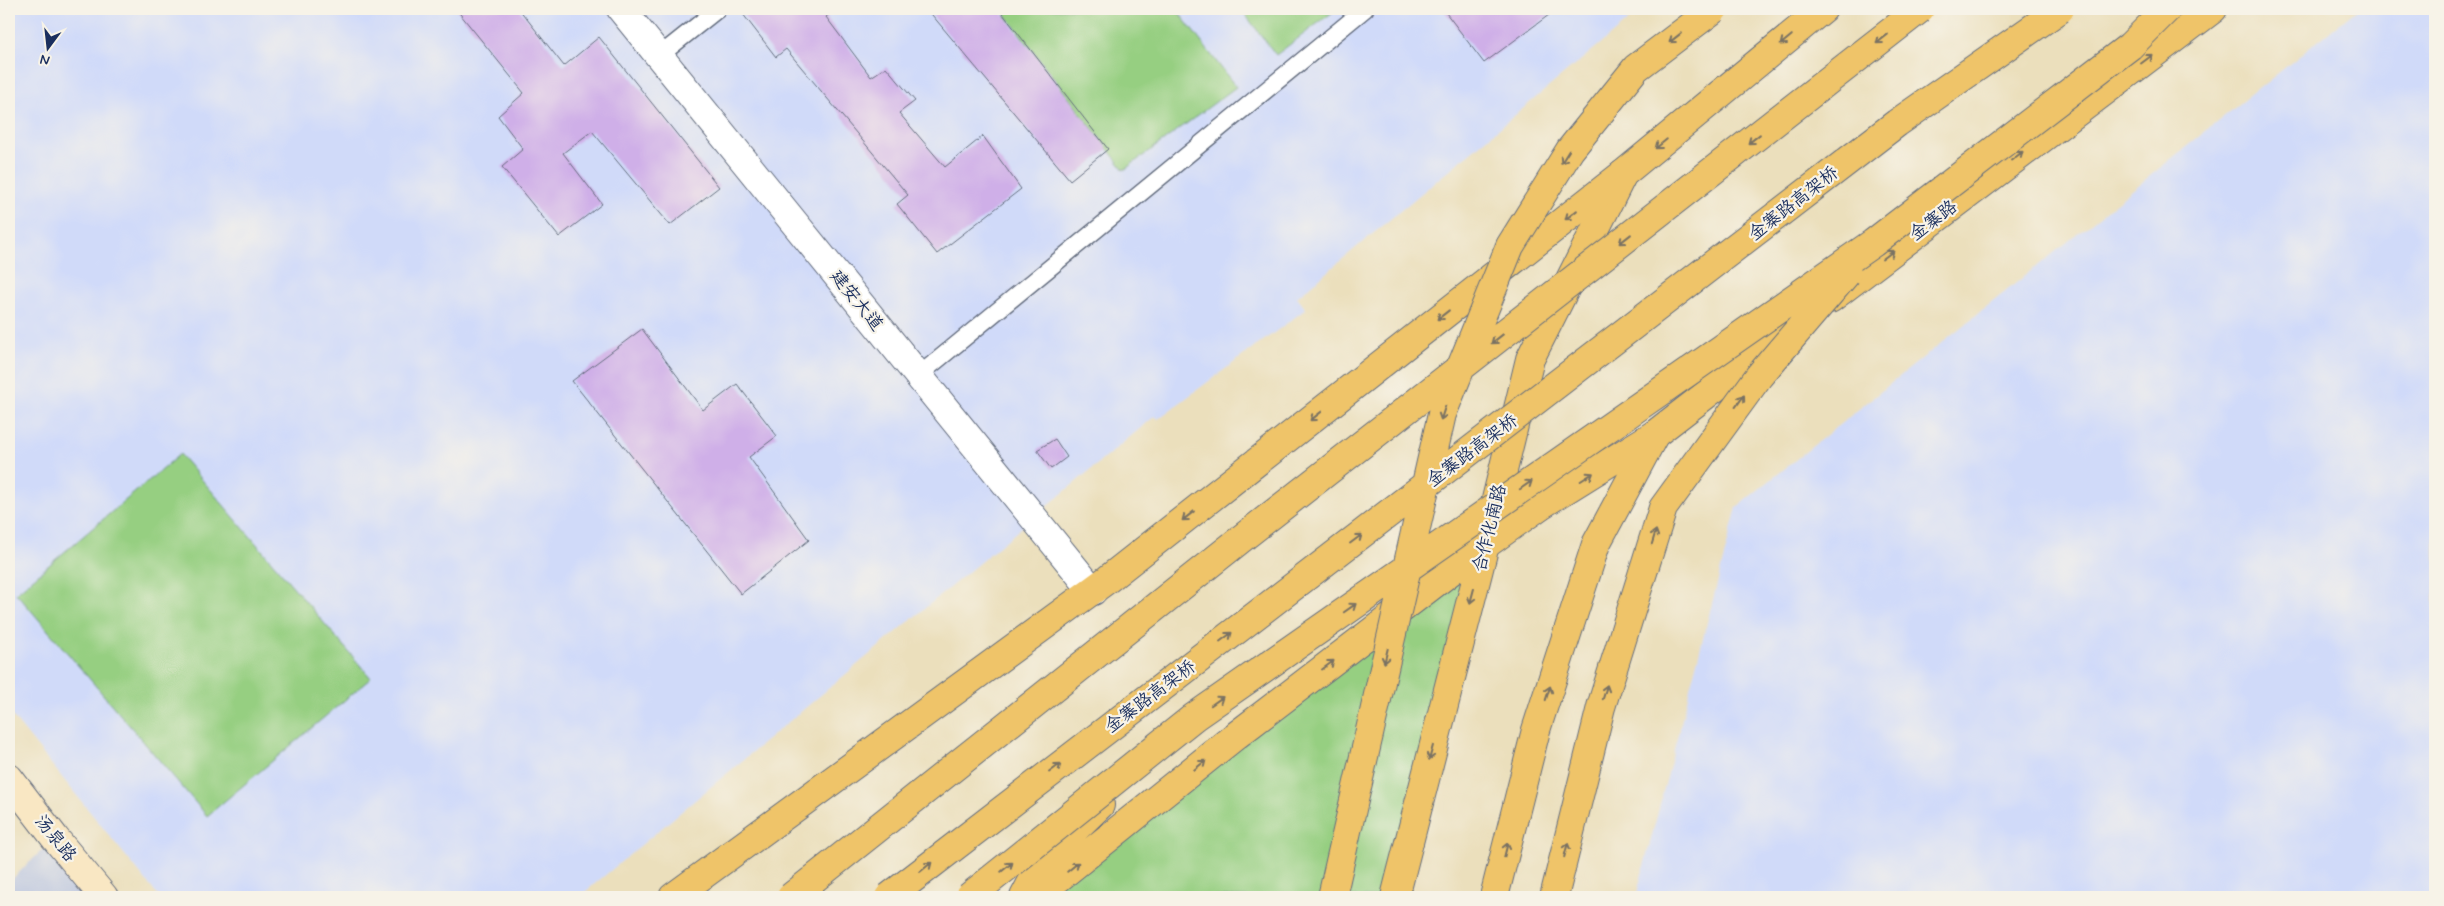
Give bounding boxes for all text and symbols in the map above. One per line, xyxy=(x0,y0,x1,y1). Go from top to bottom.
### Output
north arrow xyxy=(22,22,72,72)
one-way arrow xyxy=(1669,33,1682,44)
one-way arrow xyxy=(1876,33,1889,44)
one-way arrow xyxy=(1780,34,1793,45)
text: N xyxy=(38,50,52,69)
one-way arrow xyxy=(2140,54,2154,64)
one-way arrow xyxy=(1747,133,1760,144)
one-way arrow xyxy=(1654,138,1667,149)
one-way arrow xyxy=(1560,150,1571,164)
one-way arrow xyxy=(2010,151,2023,162)
street label: 金寨路高架桥 xyxy=(1744,161,1844,246)
street label: 金寨路 xyxy=(1905,195,1962,247)
one-way arrow xyxy=(1565,209,1578,220)
one-way arrow xyxy=(1619,233,1632,244)
one-way arrow xyxy=(1881,250,1894,261)
street label: 建安大道 xyxy=(824,265,888,336)
one-way arrow xyxy=(1437,310,1450,321)
one-way arrow xyxy=(1491,333,1504,344)
one-way arrow xyxy=(1735,394,1745,408)
one-way arrow xyxy=(1438,405,1447,421)
street label: 金寨路高架桥 xyxy=(1422,409,1523,493)
one-way arrow xyxy=(1309,410,1322,421)
one-way arrow xyxy=(1579,471,1593,481)
one-way arrow xyxy=(1519,479,1532,490)
street label: 合作化南路 xyxy=(1467,482,1513,575)
one-way arrow xyxy=(1182,511,1195,522)
one-way arrow xyxy=(1649,530,1659,546)
one-way arrow xyxy=(1349,533,1362,544)
one-way arrow xyxy=(1467,588,1476,604)
one-way arrow xyxy=(1343,603,1357,613)
one-way arrow xyxy=(1219,632,1232,643)
one-way arrow xyxy=(1381,648,1390,664)
street label: 金寨路高架桥 xyxy=(1100,655,1201,739)
one-way arrow xyxy=(1321,660,1335,670)
one-way arrow xyxy=(1543,685,1553,701)
one-way arrow xyxy=(1601,685,1611,701)
one-way arrow xyxy=(1209,696,1223,706)
one-way arrow xyxy=(1426,745,1435,761)
one-way arrow xyxy=(1193,759,1206,770)
one-way arrow xyxy=(1049,762,1062,773)
street label: 汤泉路 xyxy=(29,810,82,867)
one-way arrow xyxy=(1502,842,1511,858)
one-way arrow xyxy=(1562,842,1571,858)
one-way arrow xyxy=(920,861,933,872)
one-way arrow xyxy=(1000,861,1013,872)
one-way arrow xyxy=(1066,861,1079,872)

